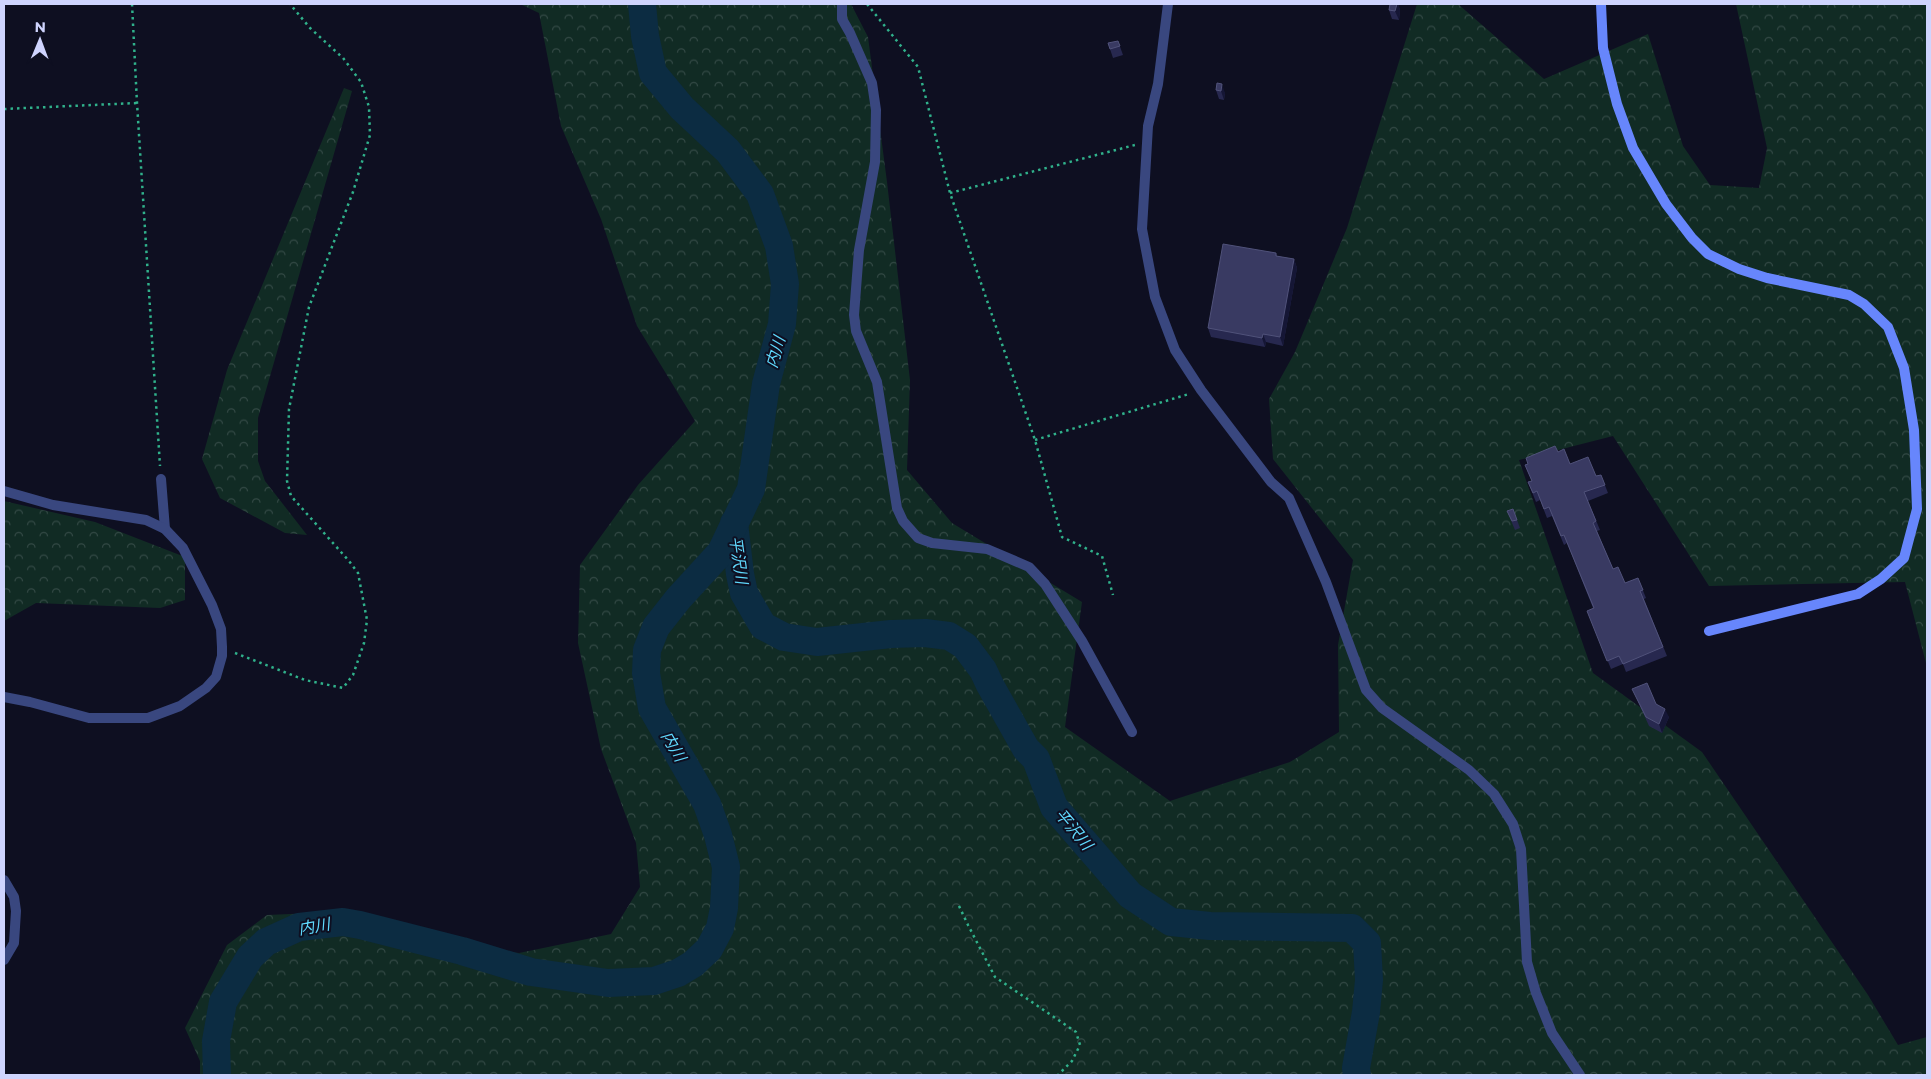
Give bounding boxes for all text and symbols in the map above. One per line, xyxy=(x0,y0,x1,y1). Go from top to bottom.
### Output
north arrow xyxy=(15,15,65,65)
text: N xyxy=(34,18,46,36)
water label: 内川 xyxy=(762,332,790,370)
water label: 平沢川 xyxy=(726,535,752,587)
water label: 内川 xyxy=(657,728,691,767)
water label: 平沢川 xyxy=(1051,805,1098,855)
water label: 内川 xyxy=(297,914,333,939)

